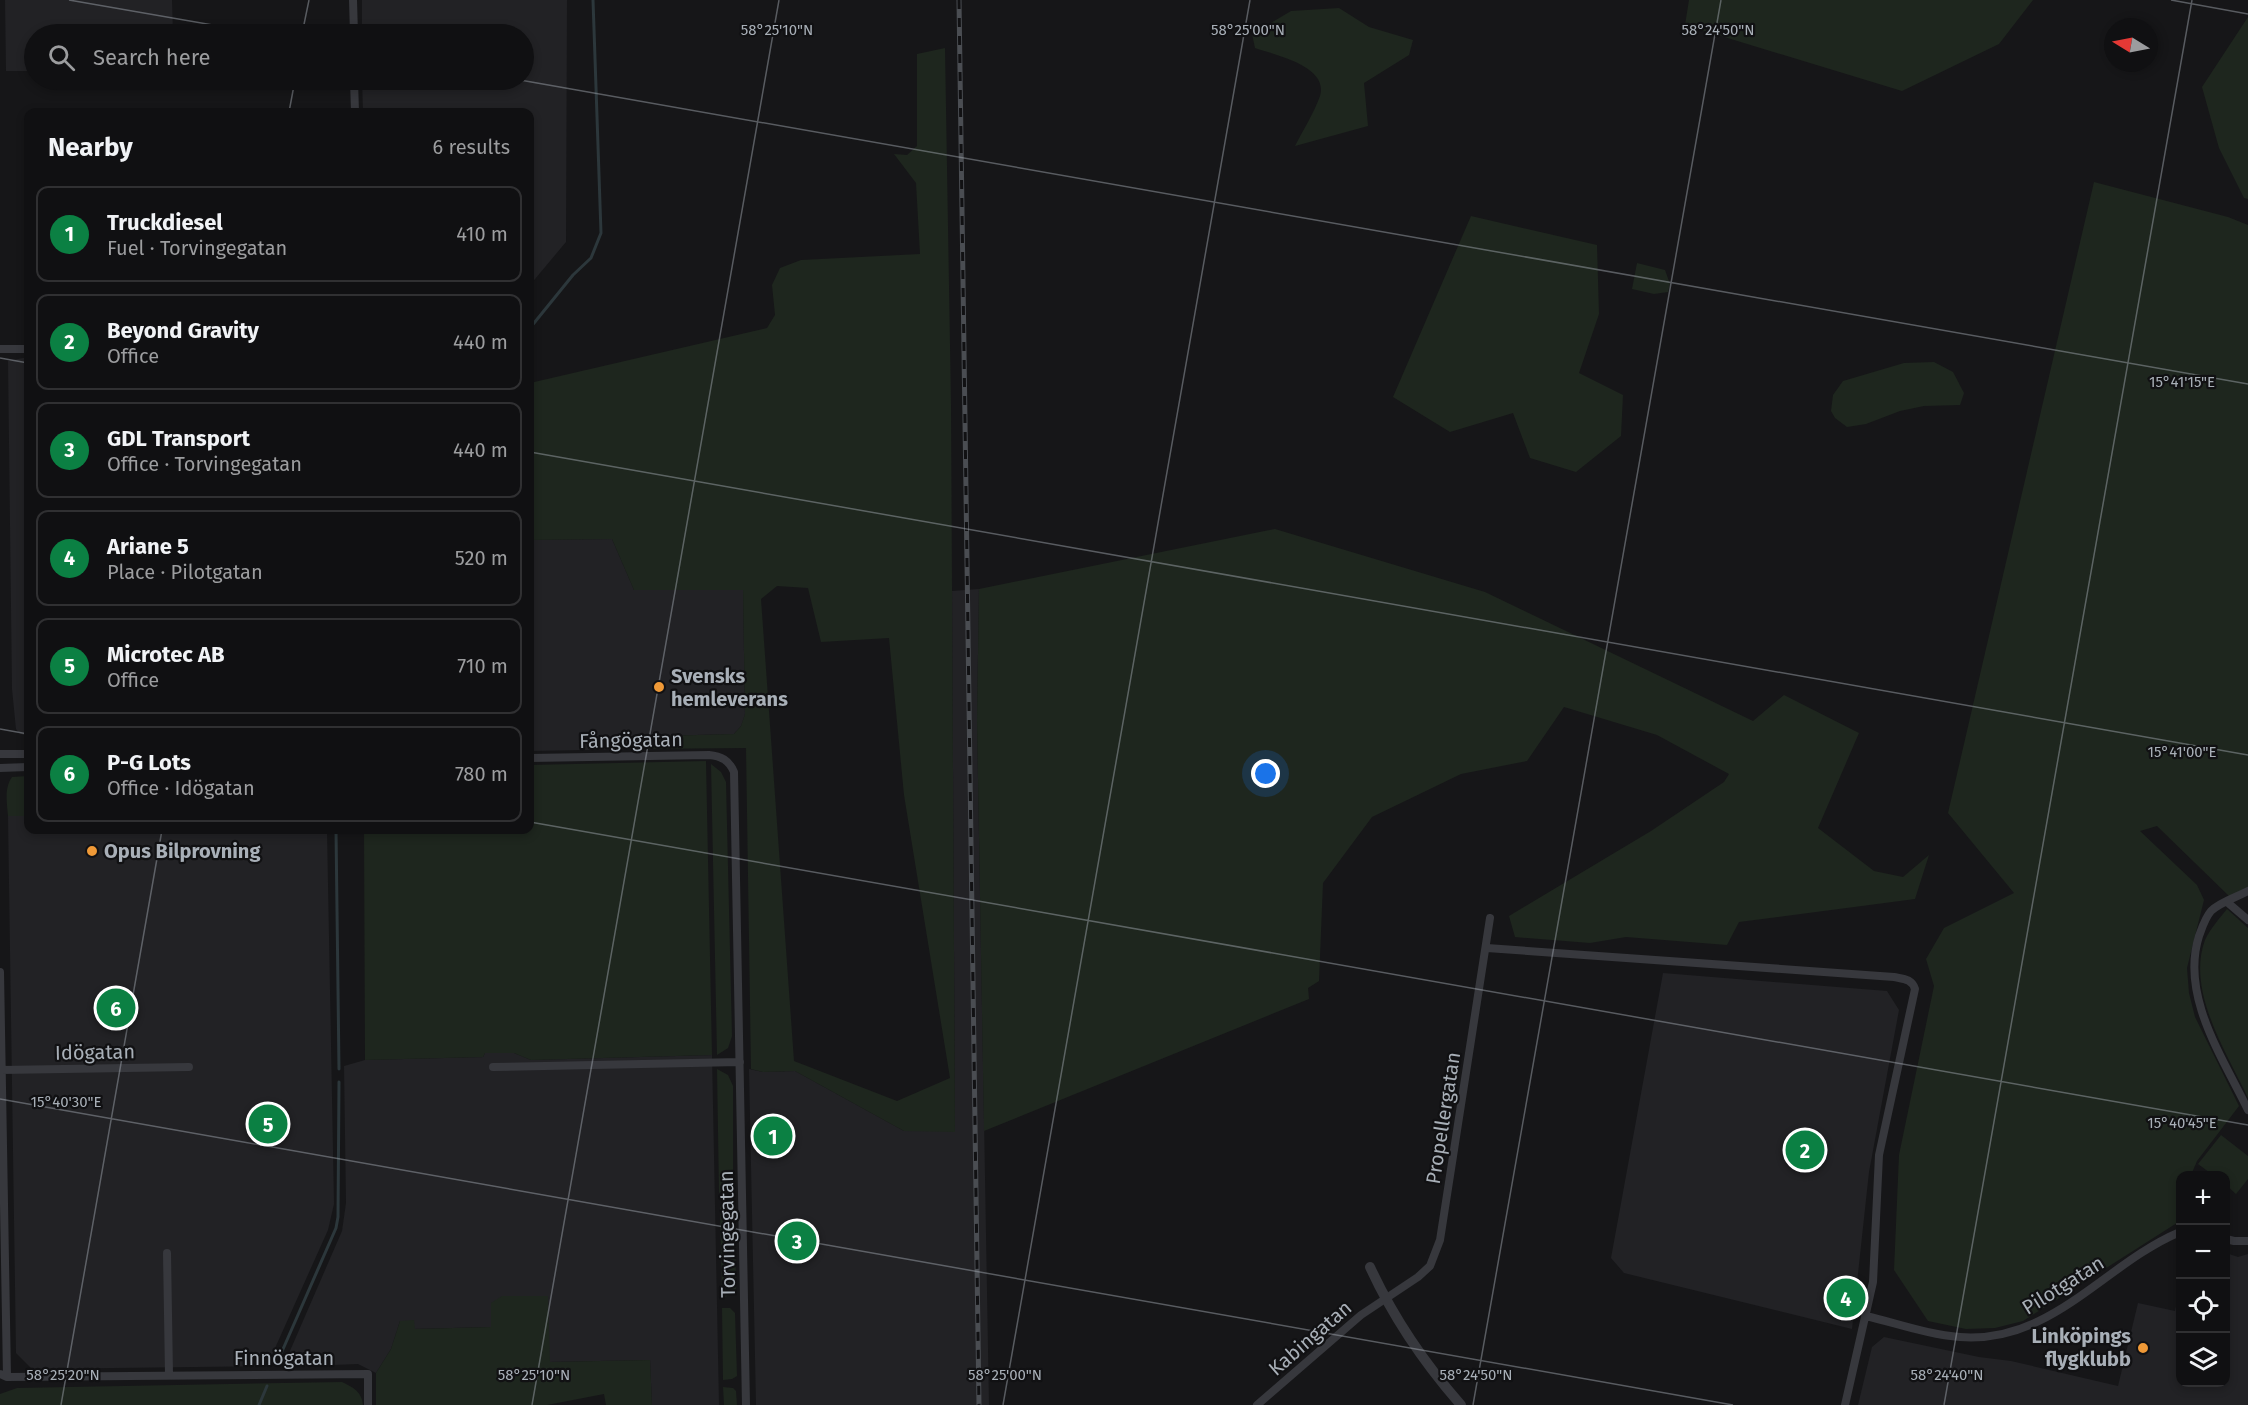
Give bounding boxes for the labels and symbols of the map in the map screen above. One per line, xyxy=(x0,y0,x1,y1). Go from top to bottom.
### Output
north arrow xyxy=(2104,18,2158,72)
text: 58°25'10"N xyxy=(741,21,813,39)
text: 58°25'00"N xyxy=(1211,21,1285,39)
text: 58°24'50"N xyxy=(1681,21,1755,39)
text: 15°41'15"E xyxy=(2149,373,2215,391)
place label: Svensks hemleverans xyxy=(671,664,788,711)
marker: Svensks hemleverans xyxy=(652,680,666,694)
street label: Fångögatan xyxy=(579,727,683,753)
text: 15°41'00"E xyxy=(2147,743,2217,761)
your location xyxy=(1251,759,1280,788)
place label: Opus Bilprovning xyxy=(104,839,261,863)
marker: Opus Bilprovning xyxy=(85,844,99,858)
pin: 6 xyxy=(96,986,136,1030)
street label: Idögatan xyxy=(55,1039,135,1065)
street label: Propellergatan xyxy=(1421,1050,1465,1186)
text: 15°40'30"E xyxy=(31,1093,101,1111)
pin: 5 xyxy=(248,1102,288,1146)
pin: 1 xyxy=(754,1114,792,1158)
text: 15°40'45"E xyxy=(2147,1114,2217,1132)
pin: 2 xyxy=(1786,1128,1824,1172)
street label: Torvingegatan xyxy=(714,1170,740,1298)
pin: 3 xyxy=(778,1218,816,1264)
street label: Pilotgatan xyxy=(2018,1250,2108,1320)
pin: 4 xyxy=(1826,1276,1866,1320)
street label: Kabingatan xyxy=(1264,1295,1356,1381)
place label: Linköpings flygklubb xyxy=(2031,1324,2131,1371)
marker: Linköpings flygklubb xyxy=(2136,1341,2150,1355)
street label: Finnögatan xyxy=(234,1346,334,1370)
text: 58°25'20"N xyxy=(26,1366,100,1384)
text: 58°25'10"N xyxy=(498,1366,570,1384)
text: 58°25'00"N xyxy=(968,1366,1042,1384)
text: 58°24'50"N xyxy=(1439,1366,1513,1384)
text: 58°24'40"N xyxy=(1911,1366,1984,1384)

